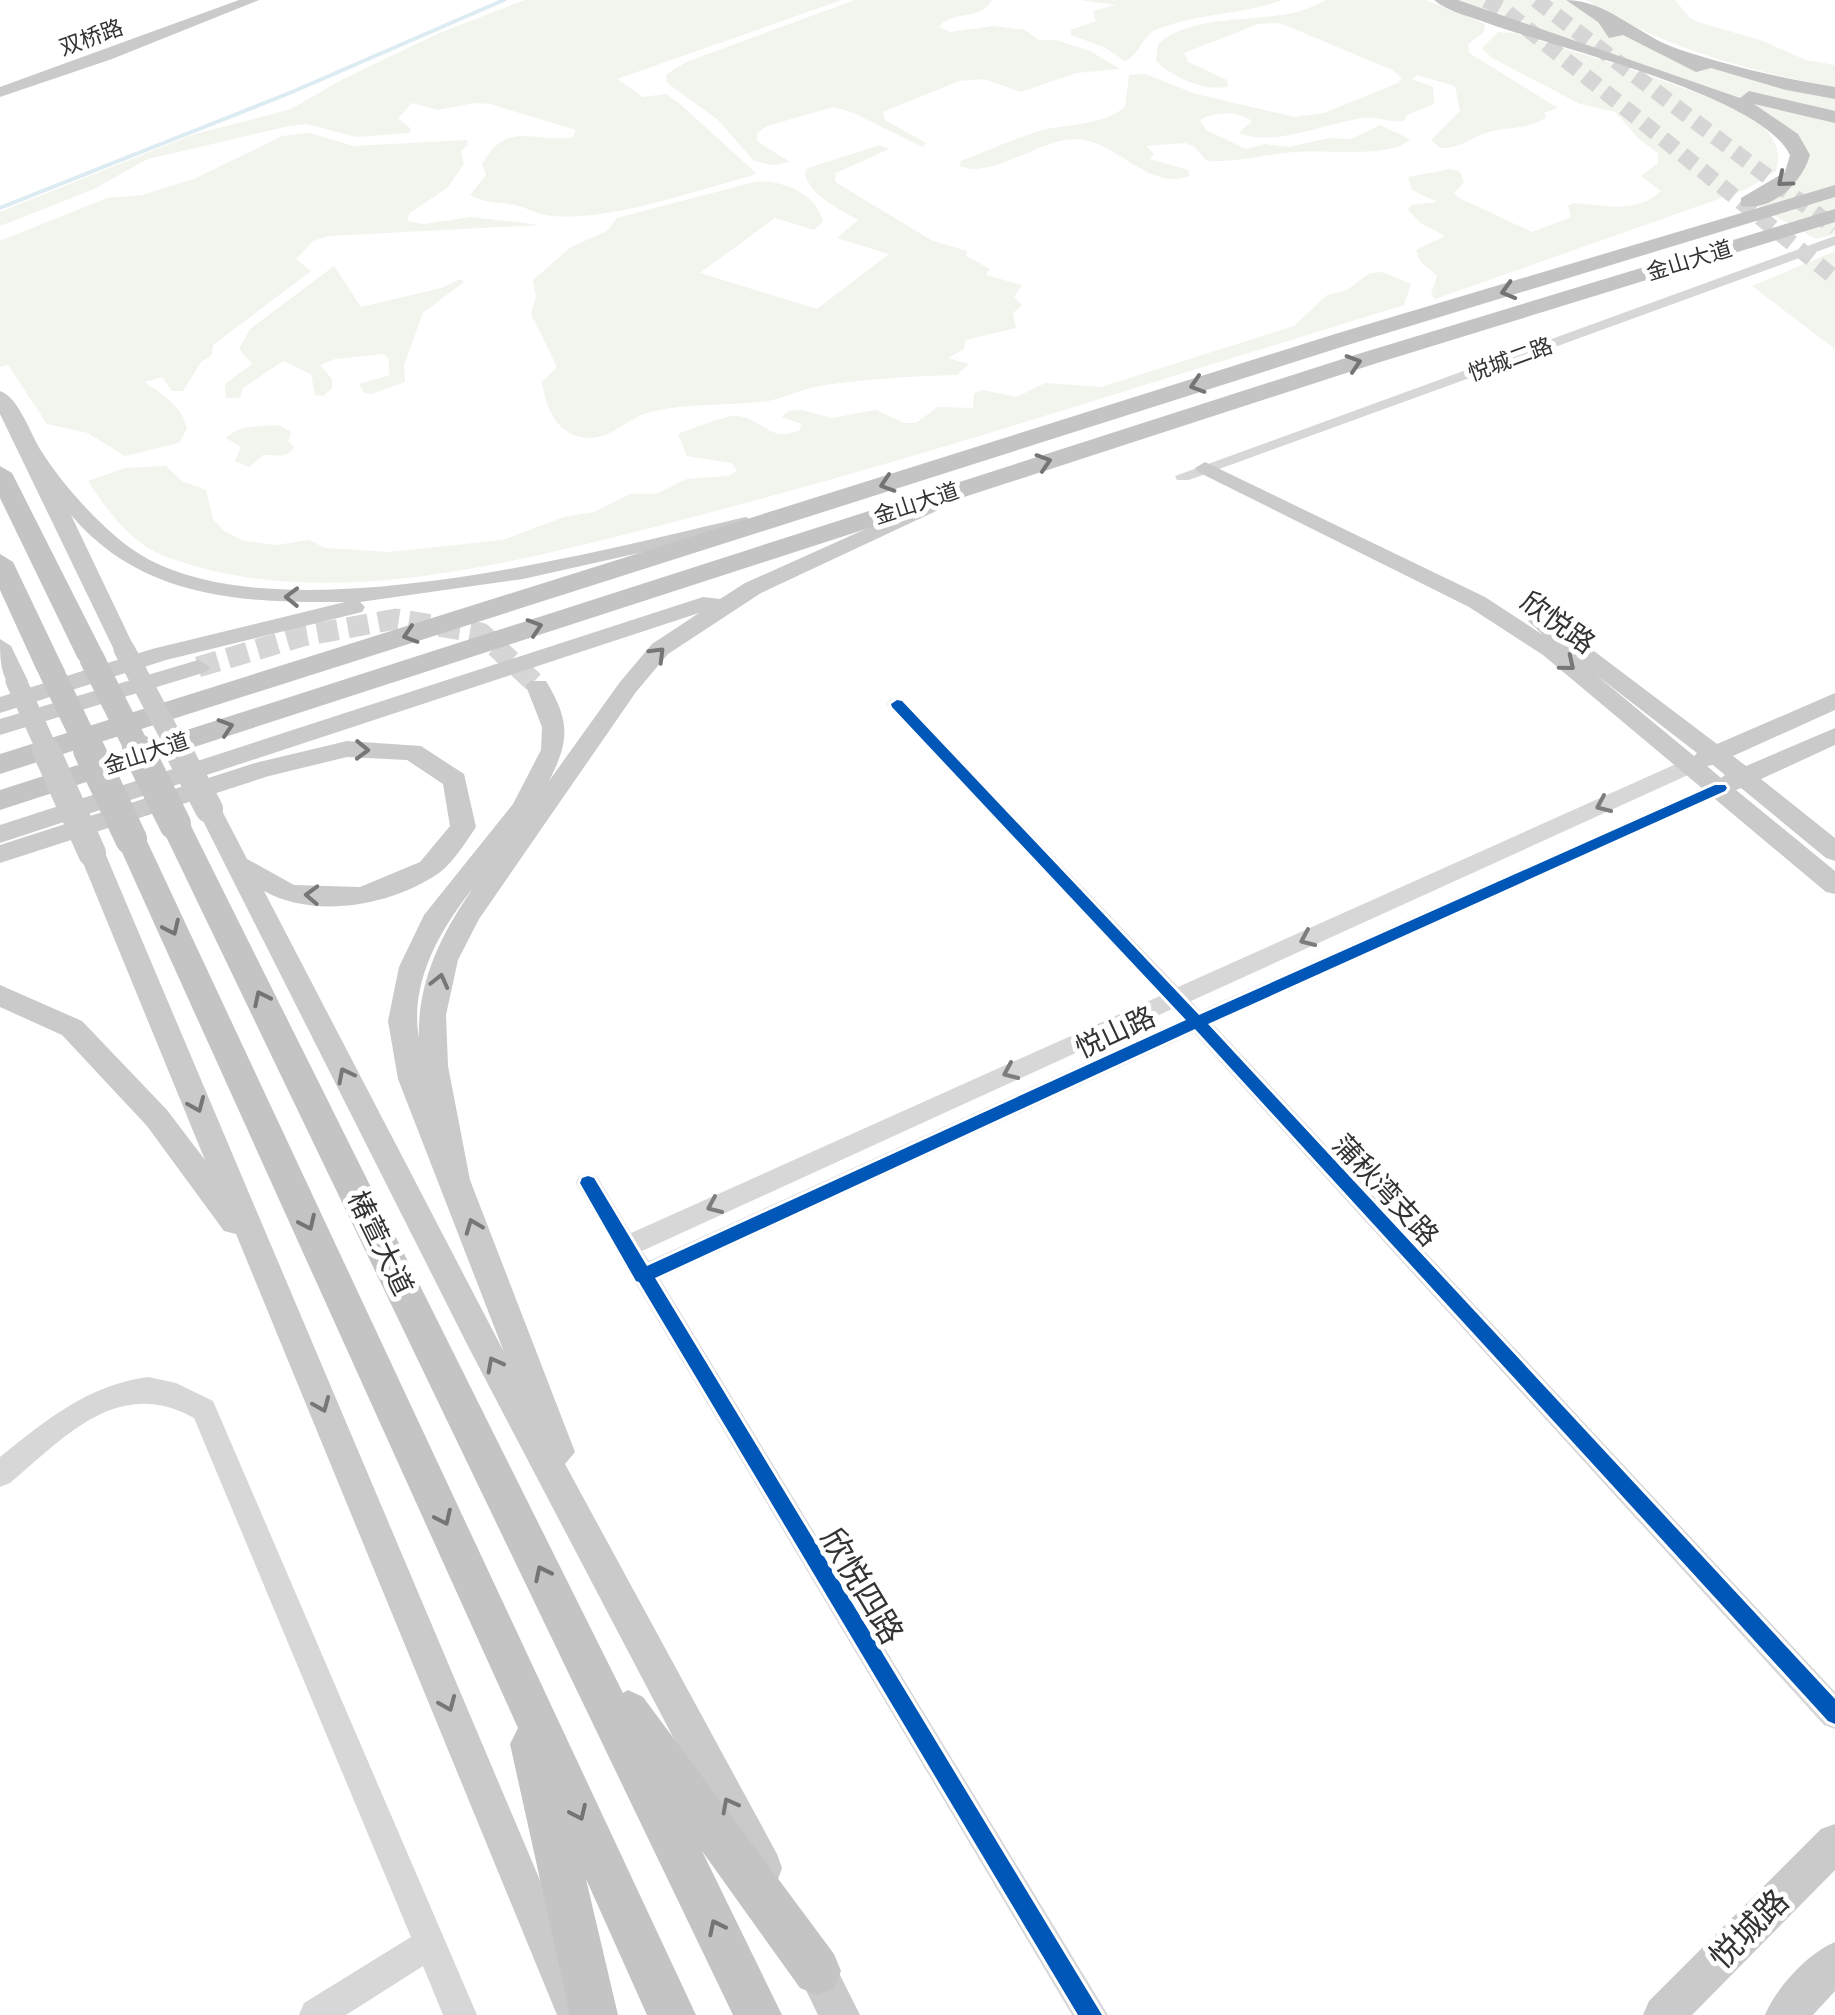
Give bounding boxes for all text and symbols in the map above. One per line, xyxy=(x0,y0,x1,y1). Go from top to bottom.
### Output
street label: 双桥路 xyxy=(55,13,127,61)
one-way arrow xyxy=(1777,168,1795,186)
street label: 金山大道 xyxy=(1643,234,1735,286)
one-way arrow xyxy=(1500,279,1517,300)
street label: 悦城二路 xyxy=(1464,331,1556,387)
one-way arrow xyxy=(1344,354,1361,375)
one-way arrow xyxy=(1189,374,1206,394)
one-way arrow xyxy=(1035,454,1052,474)
one-way arrow xyxy=(879,472,896,492)
street label: 金山大道 xyxy=(870,476,962,530)
street label: 欣悦路 xyxy=(1513,582,1603,661)
one-way arrow xyxy=(283,586,298,608)
one-way arrow xyxy=(526,618,543,638)
one-way arrow xyxy=(402,623,419,643)
one-way arrow xyxy=(646,648,664,666)
one-way arrow xyxy=(1556,652,1574,670)
one-way arrow xyxy=(217,718,234,738)
street label: 金山大道 xyxy=(100,726,192,780)
one-way arrow xyxy=(354,740,370,761)
one-way arrow xyxy=(1595,793,1613,813)
one-way arrow xyxy=(303,884,319,905)
one-way arrow xyxy=(160,917,180,935)
one-way arrow xyxy=(1299,927,1317,947)
one-way arrow xyxy=(428,973,449,990)
one-way arrow xyxy=(253,990,273,1008)
street label: 悦山路 xyxy=(1069,997,1161,1066)
one-way arrow xyxy=(1002,1060,1020,1080)
one-way arrow xyxy=(337,1067,357,1085)
one-way arrow xyxy=(185,1094,205,1112)
street label: 蒲秋湾支路 xyxy=(1325,1126,1448,1253)
street label: 椿萱大道 xyxy=(340,1184,423,1301)
one-way arrow xyxy=(706,1194,724,1214)
one-way arrow xyxy=(295,1213,315,1231)
one-way arrow xyxy=(465,1219,485,1236)
one-way arrow xyxy=(487,1356,507,1374)
one-way arrow xyxy=(311,1395,331,1412)
one-way arrow xyxy=(431,1508,451,1526)
street label: 欣悦四路 xyxy=(812,1520,914,1651)
one-way arrow xyxy=(535,1565,554,1583)
one-way arrow xyxy=(436,1695,456,1712)
one-way arrow xyxy=(722,1797,742,1815)
one-way arrow xyxy=(567,1803,587,1821)
street label: 悦城路 xyxy=(1699,1879,1797,1977)
one-way arrow xyxy=(708,1920,728,1938)

